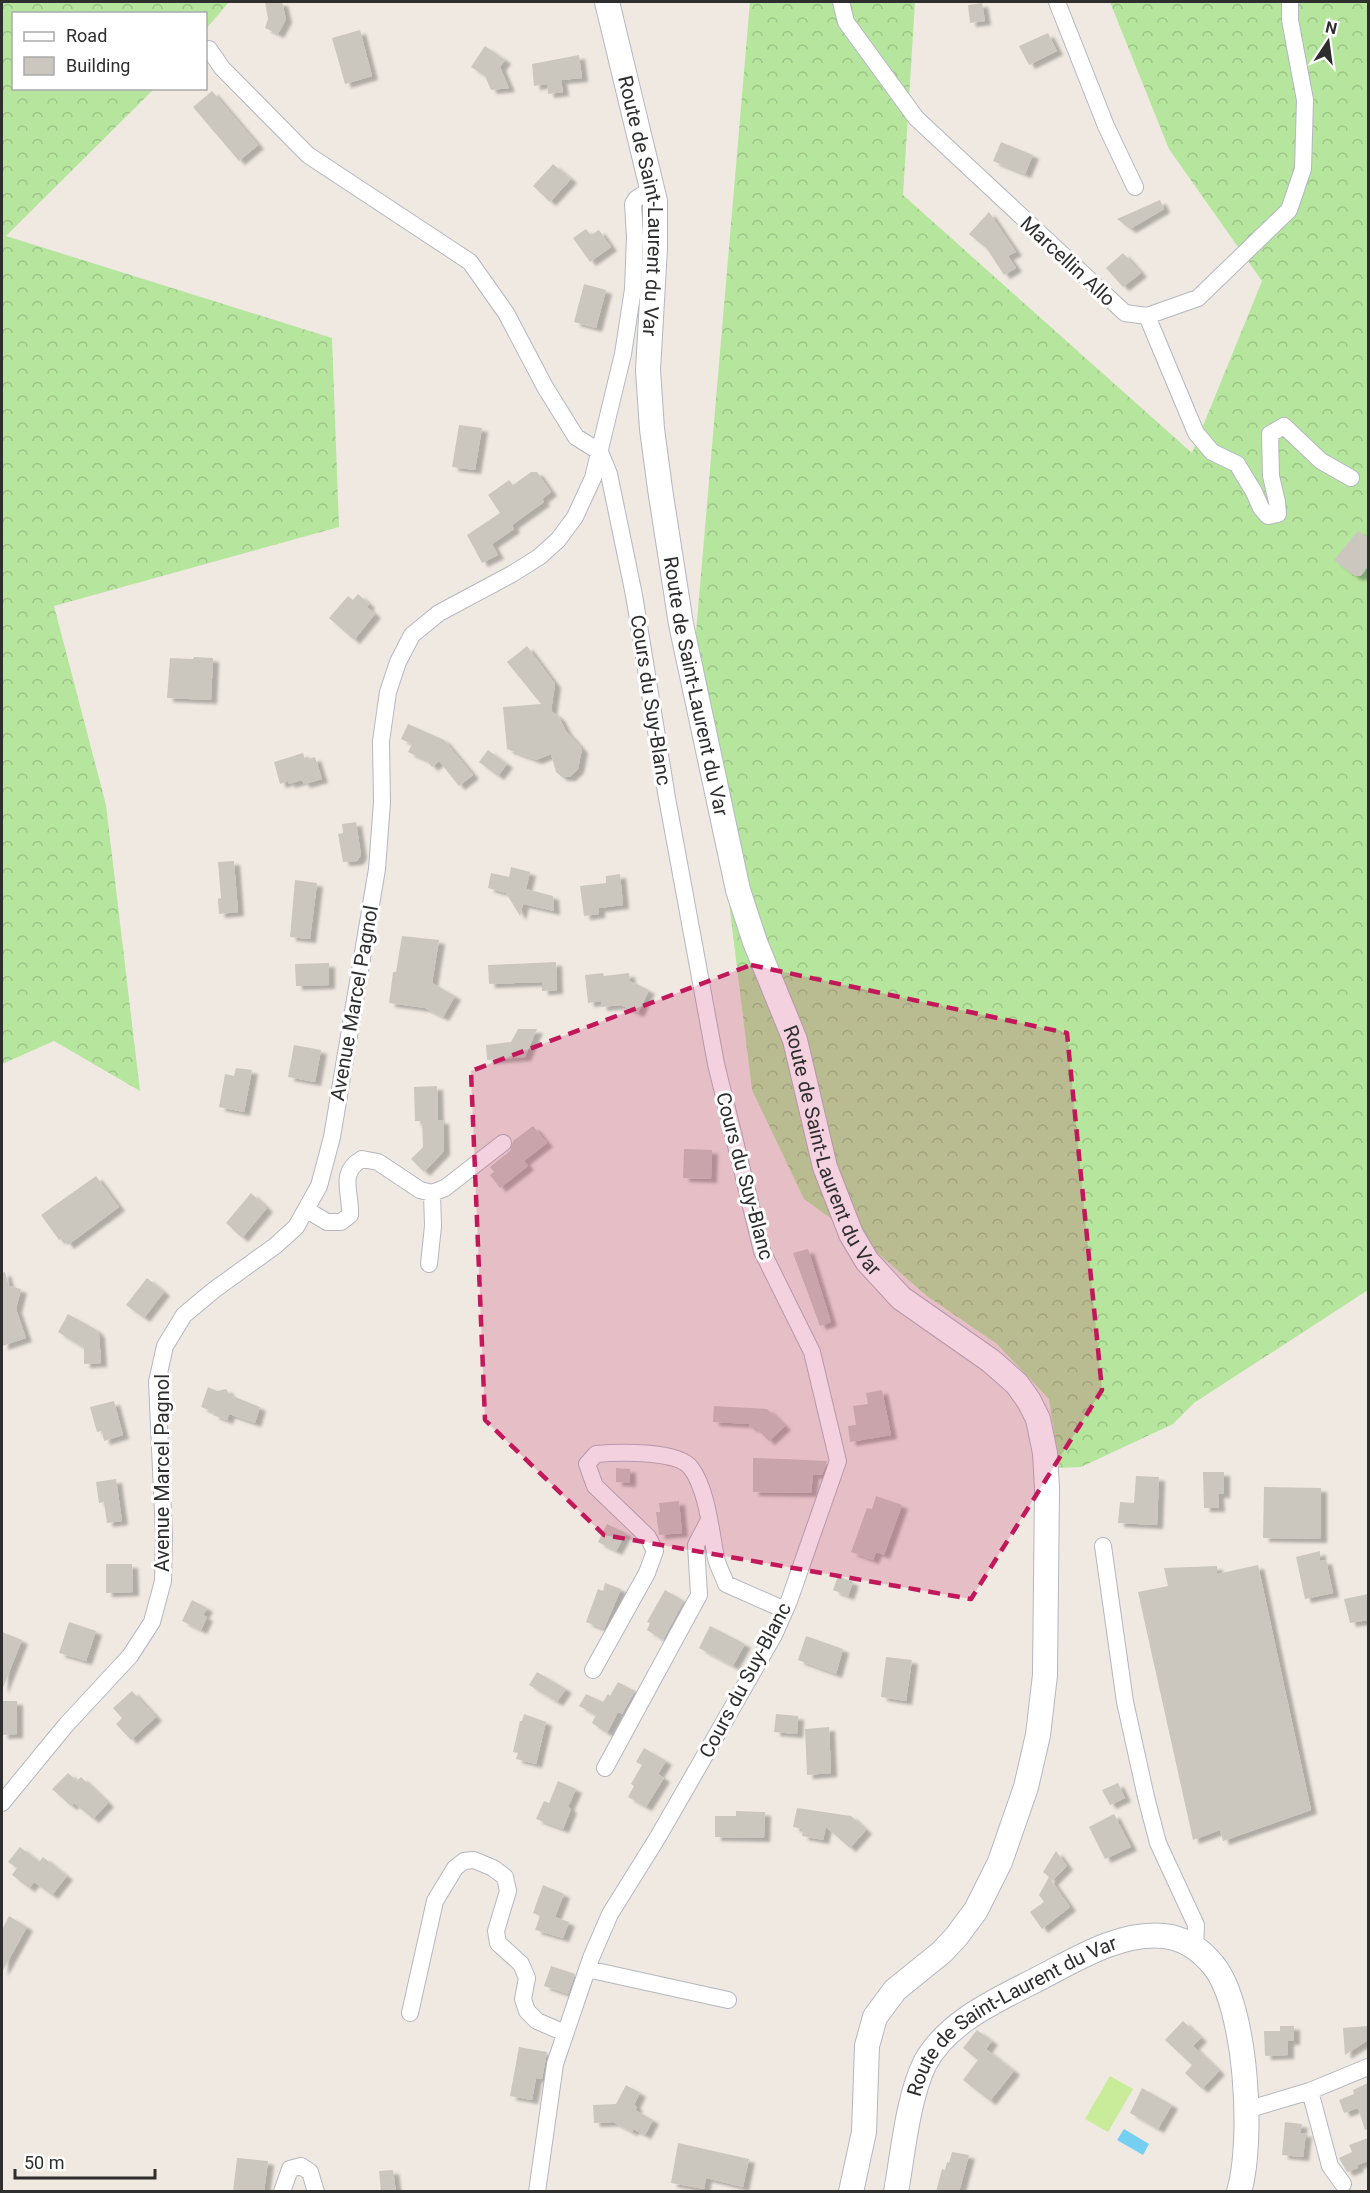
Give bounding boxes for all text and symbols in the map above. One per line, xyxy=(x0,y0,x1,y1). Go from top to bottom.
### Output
legend xyxy=(12,12,207,90)
north arrow xyxy=(1298,12,1358,72)
text: N xyxy=(1324,17,1339,38)
text: Road xyxy=(66,25,107,46)
text: Building xyxy=(66,55,130,76)
street label: Route de Saint-Laurent du Var xyxy=(613,73,667,337)
street label: Marcellin Allo xyxy=(1016,211,1120,311)
street label: Route de Saint-Laurent du Var xyxy=(659,555,734,818)
street label: Cours du Suy-Blanc xyxy=(626,613,676,787)
street label: Avenue Marcel Pagnol xyxy=(325,903,383,1103)
street label: Route de Saint-Laurent du Var xyxy=(778,1022,887,1281)
street label: Cours du Suy-Blanc xyxy=(711,1090,779,1262)
street label: Avenue Marcel Pagnol xyxy=(150,1374,174,1572)
street label: Cours du Suy-Blanc xyxy=(694,1598,796,1762)
street label: Route de Saint-Laurent du Var xyxy=(902,1931,1120,2099)
scale bar xyxy=(15,2142,154,2180)
text: 50 m xyxy=(24,2152,64,2173)

